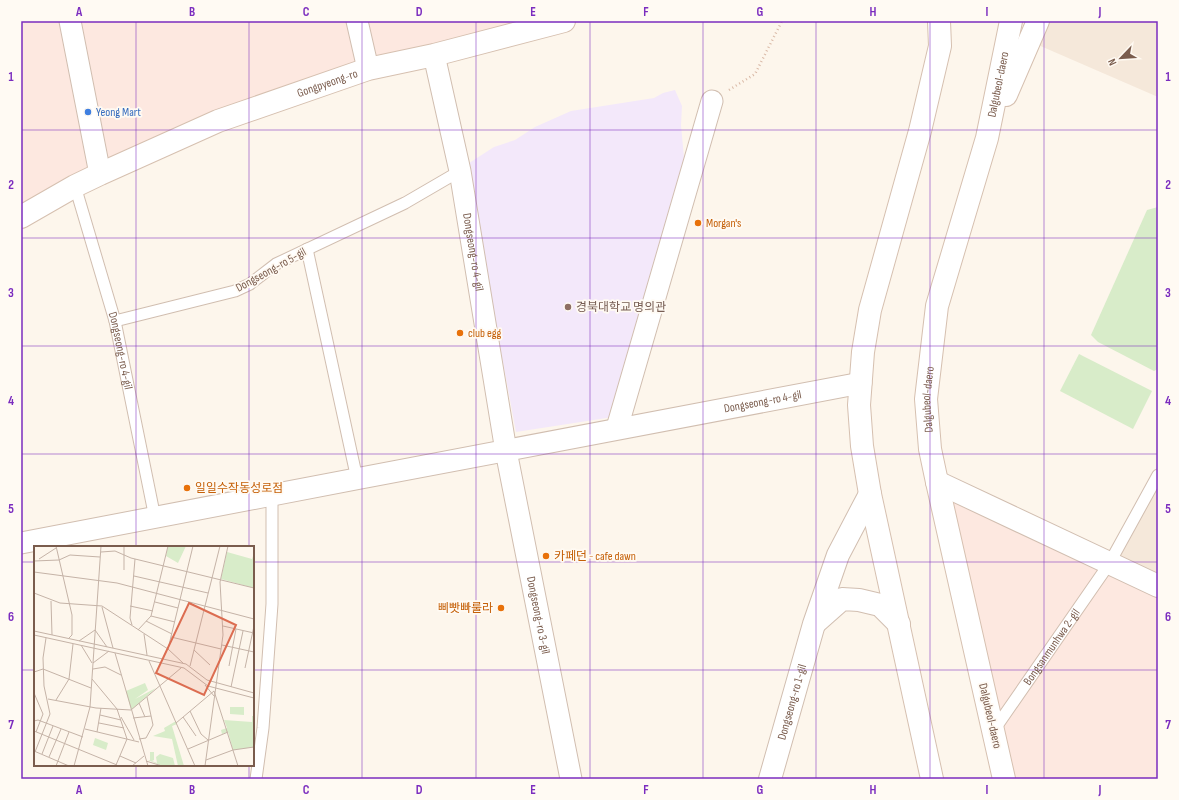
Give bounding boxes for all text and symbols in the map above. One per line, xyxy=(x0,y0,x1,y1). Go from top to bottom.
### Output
text: A xyxy=(75,4,83,20)
text: B xyxy=(189,4,195,20)
text: C xyxy=(303,4,310,20)
text: D xyxy=(416,4,423,20)
text: E xyxy=(530,4,536,20)
text: F xyxy=(643,4,649,20)
text: G xyxy=(757,4,764,20)
text: H xyxy=(870,4,877,20)
text: I xyxy=(986,4,989,20)
text: J xyxy=(1098,4,1102,20)
north arrow xyxy=(1101,38,1141,78)
street label: Dalgubeol-daero xyxy=(984,50,1012,119)
text: N xyxy=(1105,56,1120,67)
street label: Gongpyeong-ro xyxy=(295,66,360,101)
text: 1 xyxy=(8,69,14,85)
text: 1 xyxy=(1165,69,1171,85)
place label: Yeong Mart xyxy=(96,105,141,120)
marker: Yeong Mart xyxy=(83,107,93,117)
text: 2 xyxy=(8,177,14,193)
text: 2 xyxy=(1165,177,1171,193)
street label: Dongseong-ro 4-gil xyxy=(460,212,487,292)
place label: Morgan's xyxy=(706,216,741,231)
marker: Morgan's xyxy=(693,218,703,228)
street label: Dongseong-ro 5-gil xyxy=(233,244,309,296)
text: 3 xyxy=(8,285,14,301)
text: 3 xyxy=(1165,285,1171,301)
place label: 경북대학교 명의관 xyxy=(576,300,666,315)
marker: 경북대학교 명의관 xyxy=(563,302,573,312)
street label: Dongseong-ro 4-gil xyxy=(105,310,136,391)
place label: club egg xyxy=(468,326,502,341)
marker: club egg xyxy=(455,328,465,338)
street label: Dalgubeol-daero xyxy=(918,365,937,433)
street label: Dongseong-ro 4-gil xyxy=(723,387,803,416)
text: 4 xyxy=(8,393,14,409)
text: 4 xyxy=(1165,393,1171,409)
place label: 일일수작동성로점 xyxy=(195,481,283,496)
marker: 일일수작동성로점 xyxy=(182,483,192,493)
text: 5 xyxy=(8,501,14,517)
text: 5 xyxy=(1165,501,1171,517)
inset map xyxy=(34,546,254,766)
place label: 카페던 - cafe dawn xyxy=(554,549,636,564)
marker: 카페던 - cafe dawn xyxy=(541,551,551,561)
street label: Dongseong-ro 3-gil xyxy=(524,575,554,655)
place label: 삐빳빠룰라 xyxy=(438,601,493,616)
marker: 삐빳빠룰라 xyxy=(496,603,506,613)
street label: Bongsanmunhwa 2-gil xyxy=(1020,606,1083,688)
text: 6 xyxy=(8,609,14,625)
text: 6 xyxy=(1165,609,1171,625)
street label: Dongseong-ro 1-gil xyxy=(774,663,810,742)
street label: Dalgubeol-daero xyxy=(975,682,1005,750)
text: 7 xyxy=(8,717,14,733)
text: 7 xyxy=(1165,717,1171,733)
text: A xyxy=(75,782,83,798)
text: B xyxy=(189,782,195,798)
text: C xyxy=(303,782,310,798)
text: D xyxy=(416,782,423,798)
text: E xyxy=(530,782,536,798)
text: F xyxy=(643,782,649,798)
text: G xyxy=(757,782,764,798)
text: H xyxy=(870,782,877,798)
text: I xyxy=(986,782,989,798)
text: J xyxy=(1098,782,1102,798)

